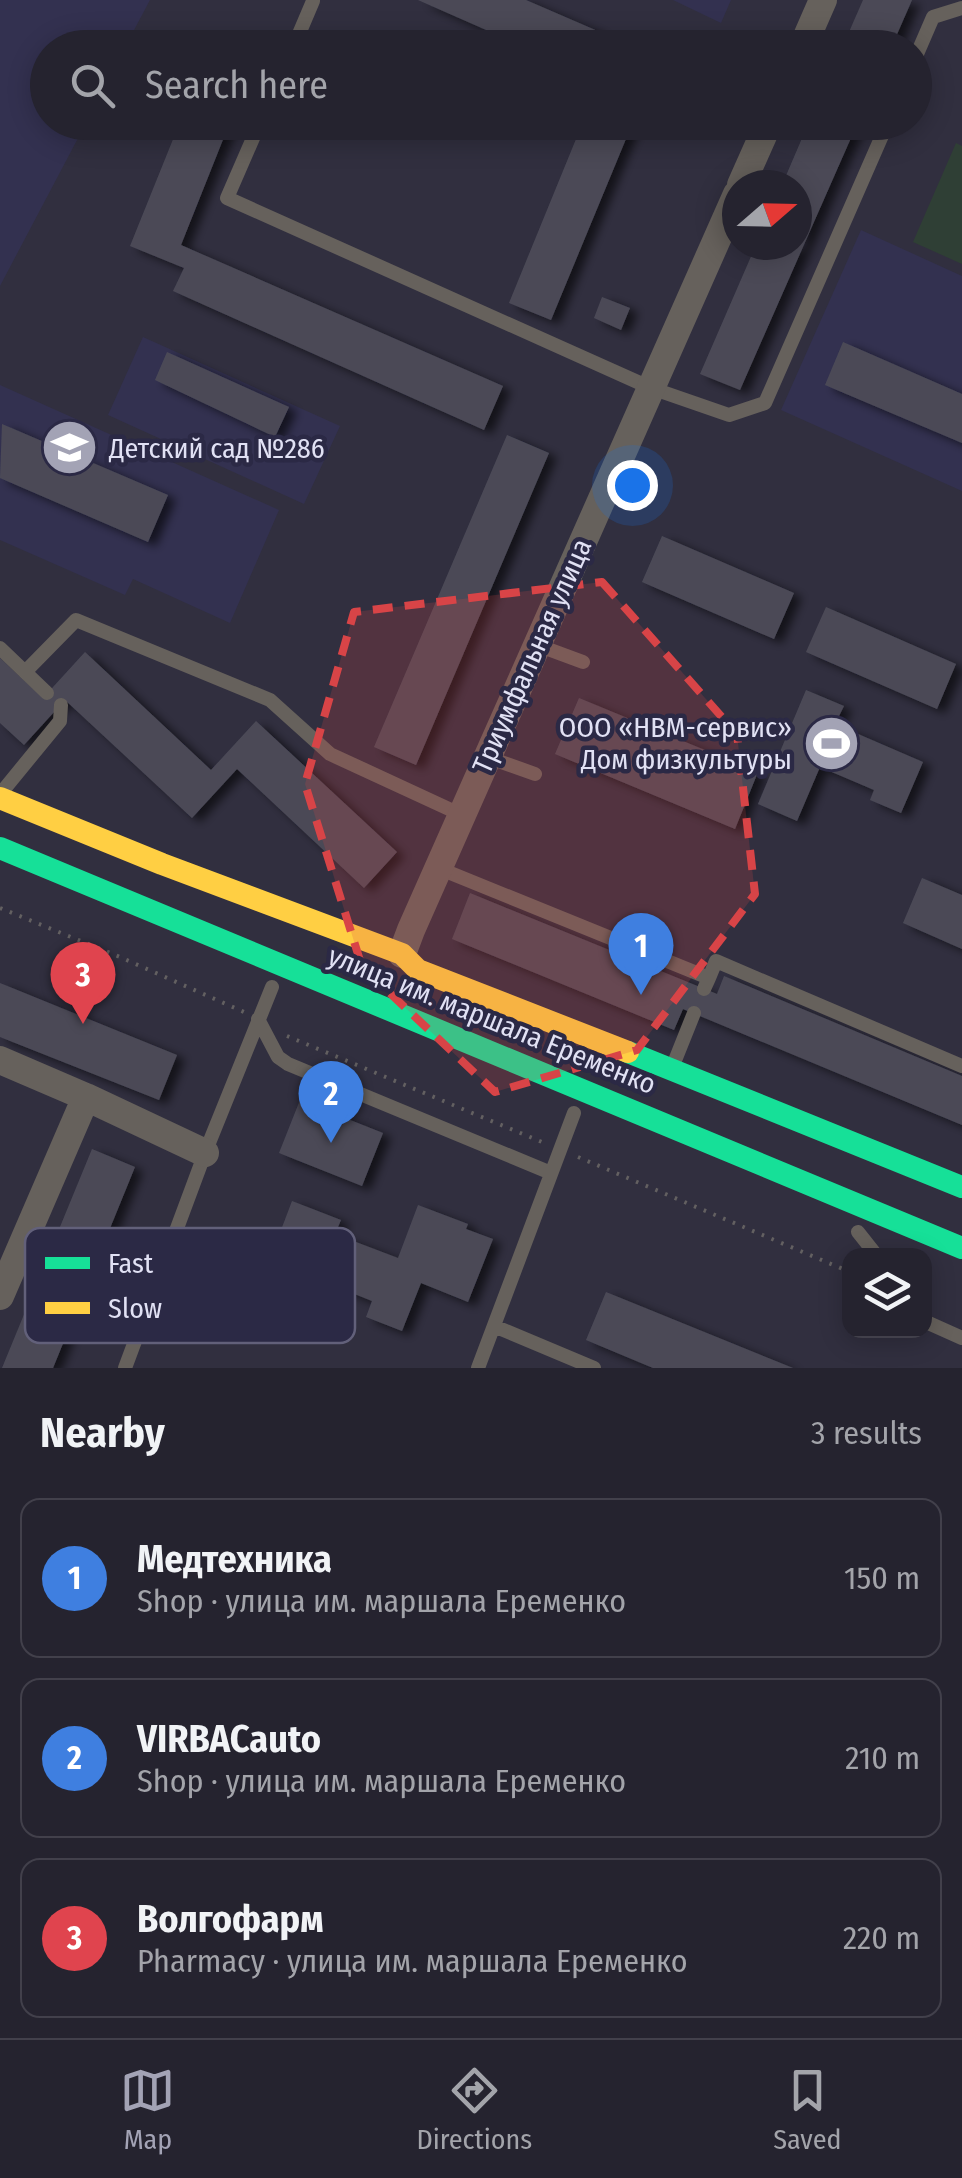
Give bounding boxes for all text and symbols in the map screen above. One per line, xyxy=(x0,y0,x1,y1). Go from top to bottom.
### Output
search box xyxy=(30,30,932,140)
icon: search xyxy=(65,58,120,113)
text: Search here xyxy=(145,62,328,108)
north arrow xyxy=(722,170,812,260)
school or university icon: Детский сад №286 xyxy=(40,418,100,478)
place label: Детский сад №286 xyxy=(108,432,325,465)
your location xyxy=(607,460,658,511)
street label: Триумфальная улица xyxy=(465,534,599,778)
place label: ООО «НВМ-сервис» Дом физкультуры xyxy=(559,711,792,776)
sports icon: ООО «НВМ-сервис» Дом физкультуры xyxy=(801,713,861,773)
pin: 1 xyxy=(608,912,674,995)
street label: улица им. маршала Еременко xyxy=(323,939,661,1101)
pin: 3 xyxy=(51,942,116,1024)
pin: 2 xyxy=(298,1060,364,1143)
legend xyxy=(25,1228,355,1343)
text: Fast xyxy=(108,1247,154,1280)
map controls xyxy=(842,1248,932,1338)
button: layers xyxy=(842,1248,932,1338)
text: Slow xyxy=(108,1292,162,1325)
text: Nearby xyxy=(40,1408,165,1458)
text: 3 results xyxy=(811,1414,922,1452)
text: Медтехника xyxy=(137,1536,332,1582)
text: 1 xyxy=(68,1559,81,1597)
text: 150 m xyxy=(844,1559,920,1597)
text: Shop · улица им. маршала Еременко xyxy=(137,1582,626,1620)
text: VIRBACauto xyxy=(137,1716,321,1762)
text: 2 xyxy=(67,1739,82,1777)
text: 210 m xyxy=(845,1739,920,1777)
text: Shop · улица им. маршала Еременко xyxy=(137,1762,626,1800)
text: Волгофарм xyxy=(137,1896,324,1942)
text: 3 xyxy=(67,1919,82,1957)
text: 220 m xyxy=(843,1919,920,1957)
text: Pharmacy · улица им. маршала Еременко xyxy=(137,1942,688,1980)
tab: Map xyxy=(120,2063,175,2156)
tab: Directions xyxy=(416,2063,532,2156)
tab: Saved xyxy=(773,2063,842,2156)

